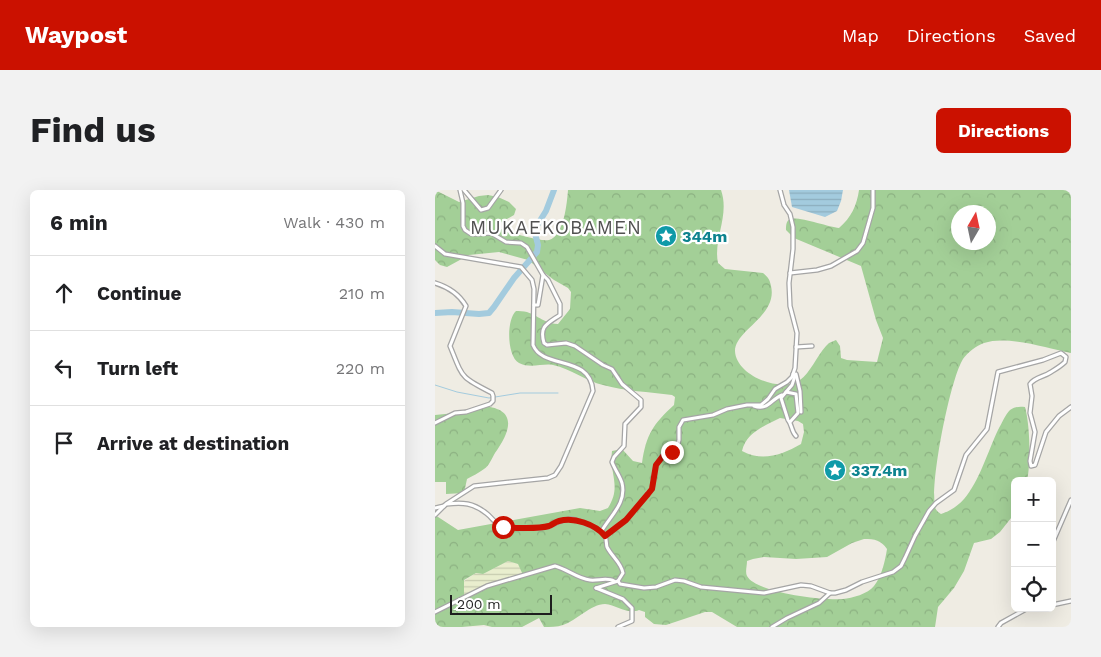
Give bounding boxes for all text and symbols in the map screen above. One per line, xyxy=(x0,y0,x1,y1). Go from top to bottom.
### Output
text: Waypost xyxy=(25,21,127,49)
text: Map xyxy=(842,25,879,46)
text: Directions xyxy=(907,25,996,46)
text: Saved xyxy=(1024,25,1076,46)
button: Directions xyxy=(936,108,1071,153)
text: Find us xyxy=(30,109,156,151)
north arrow xyxy=(951,205,996,250)
text: 6 min xyxy=(50,210,108,235)
text: Walk · 430 m xyxy=(283,213,385,232)
district label: MUKAEKOBAMEN xyxy=(470,216,642,239)
place icon: 344m xyxy=(654,224,678,248)
place label: 344m xyxy=(682,227,727,246)
icon: ahead xyxy=(50,279,78,307)
text: Continue xyxy=(97,282,181,305)
text: 210 m xyxy=(339,284,385,303)
icon: left xyxy=(50,354,78,382)
text: Turn left xyxy=(97,357,178,380)
text: 220 m xyxy=(336,359,385,378)
icon: arrive xyxy=(50,429,78,457)
text: Arrive at destination xyxy=(97,432,289,455)
route end xyxy=(661,441,684,464)
place icon: 337.4m xyxy=(823,458,847,482)
place label: 337.4m xyxy=(851,461,907,480)
map controls xyxy=(1011,477,1056,612)
button: + xyxy=(1011,477,1056,522)
route start xyxy=(492,516,515,539)
button: − xyxy=(1011,522,1056,567)
button: locate xyxy=(1011,567,1056,612)
scale bar xyxy=(450,592,553,615)
text: 200 m xyxy=(457,596,501,612)

